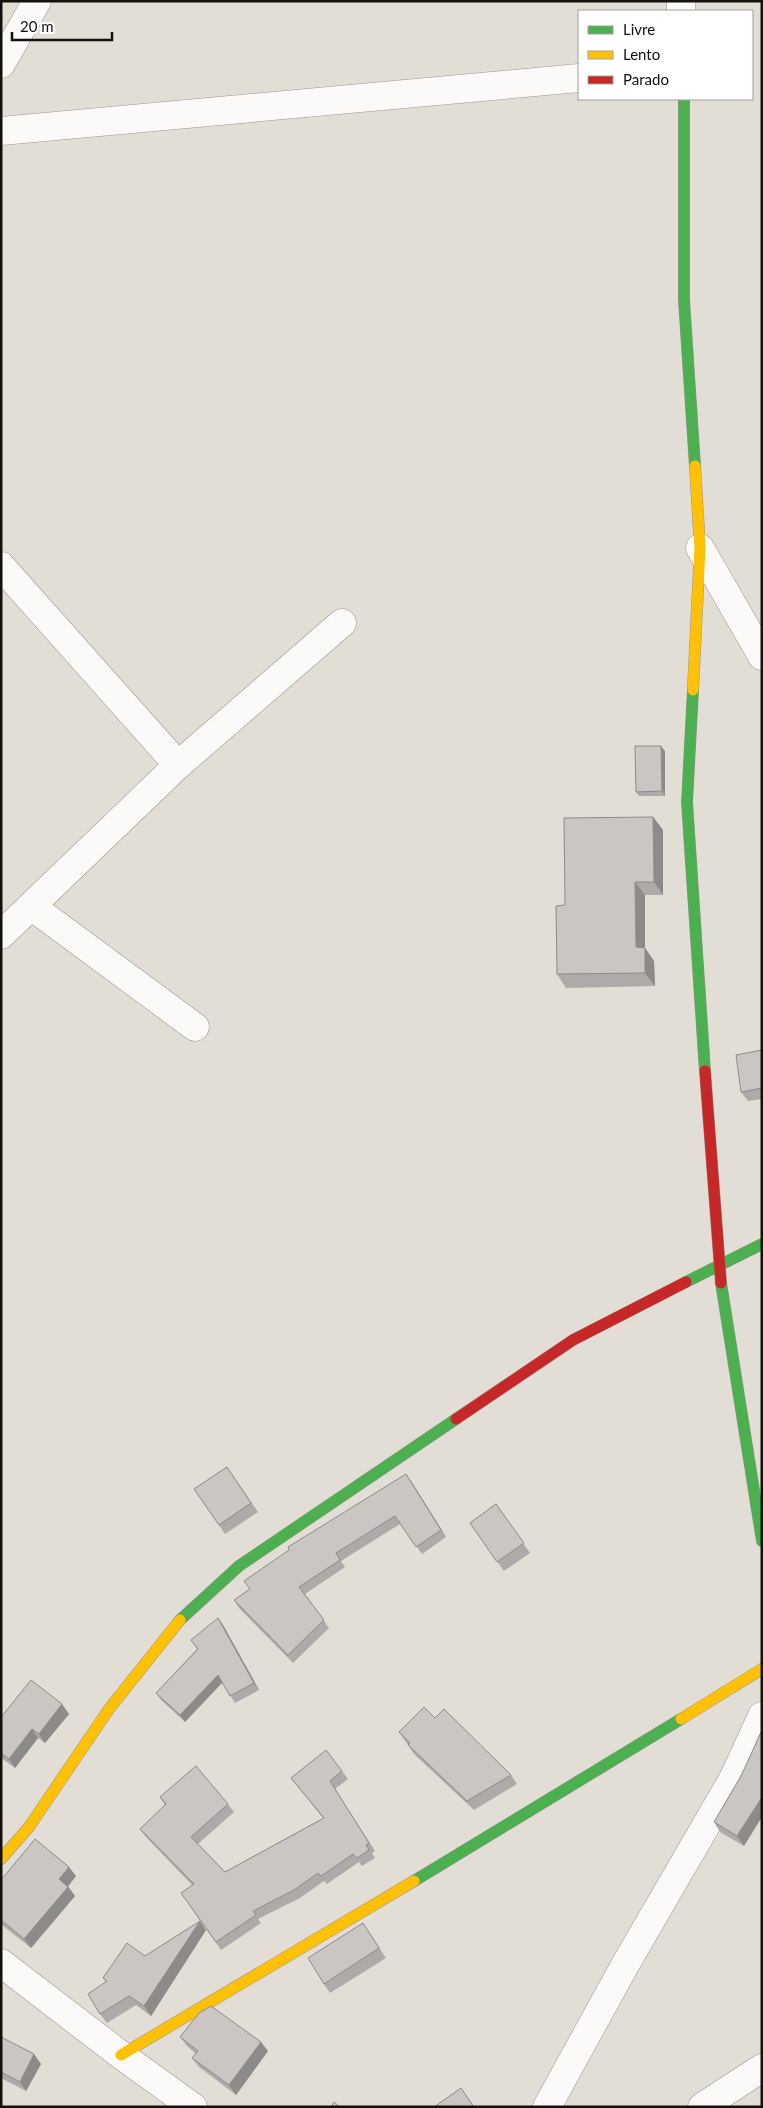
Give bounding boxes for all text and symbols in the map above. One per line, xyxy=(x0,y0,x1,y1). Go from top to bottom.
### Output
scale bar xyxy=(12,10,112,42)
legend xyxy=(578,10,753,100)
text: 20 m xyxy=(20,17,54,35)
text: Livre xyxy=(623,20,655,38)
text: Lento xyxy=(623,45,660,63)
text: Parado xyxy=(623,70,669,88)

